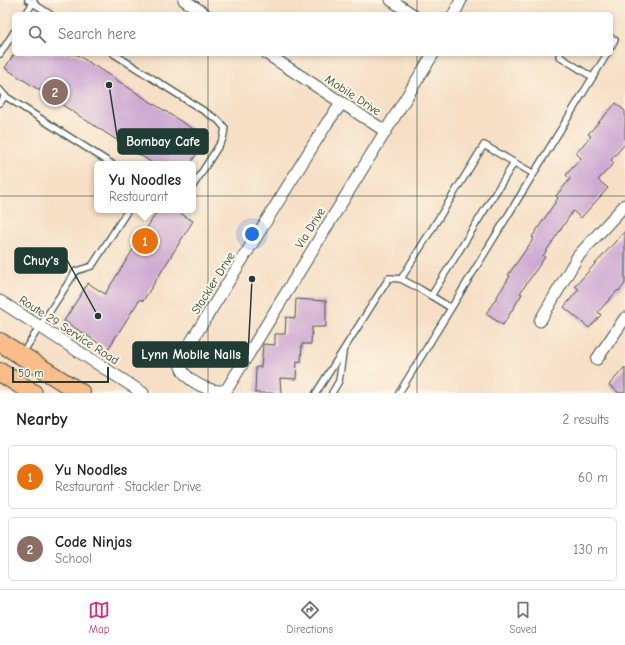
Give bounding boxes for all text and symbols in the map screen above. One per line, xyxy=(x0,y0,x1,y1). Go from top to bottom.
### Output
search box xyxy=(12,12,613,56)
icon: search xyxy=(26,23,48,45)
text: Search here xyxy=(58,25,136,43)
street label: Mobile Drive xyxy=(322,72,384,118)
pin: 2 xyxy=(42,77,68,107)
callout: Bombay Cafe xyxy=(118,129,208,154)
text: Bombay Cafe xyxy=(126,134,200,149)
popup xyxy=(94,161,196,213)
text: Yu Noodles xyxy=(109,171,181,189)
text: Restaurant xyxy=(109,189,168,204)
street label: Via Drive xyxy=(292,205,328,251)
your location xyxy=(242,224,262,244)
pin: 1 xyxy=(132,226,158,256)
callout: Chuy's xyxy=(15,248,67,273)
street label: Stackler Drive xyxy=(188,249,238,317)
text: Chuy's xyxy=(23,253,59,268)
street label: Route 29 Service Road xyxy=(16,293,122,367)
callout: Lynn Mobile Nails xyxy=(133,342,248,367)
text: Lynn Mobile Nails xyxy=(141,347,241,362)
scale bar xyxy=(12,365,109,384)
text: 50 m xyxy=(18,367,43,380)
text: Nearby xyxy=(16,410,67,429)
text: 2 results xyxy=(562,412,609,427)
text: Yu Noodles xyxy=(55,461,127,479)
text: 1 xyxy=(27,470,33,485)
text: 60 m xyxy=(578,470,608,485)
text: Restaurant · Stackler Drive xyxy=(55,479,201,494)
text: Code Ninjas xyxy=(55,533,132,551)
text: 2 xyxy=(27,542,33,557)
text: 130 m xyxy=(573,542,608,557)
text: School xyxy=(55,551,92,566)
tab: Map xyxy=(88,599,110,636)
tab: Directions xyxy=(286,599,333,636)
tab: Saved xyxy=(509,599,537,636)

